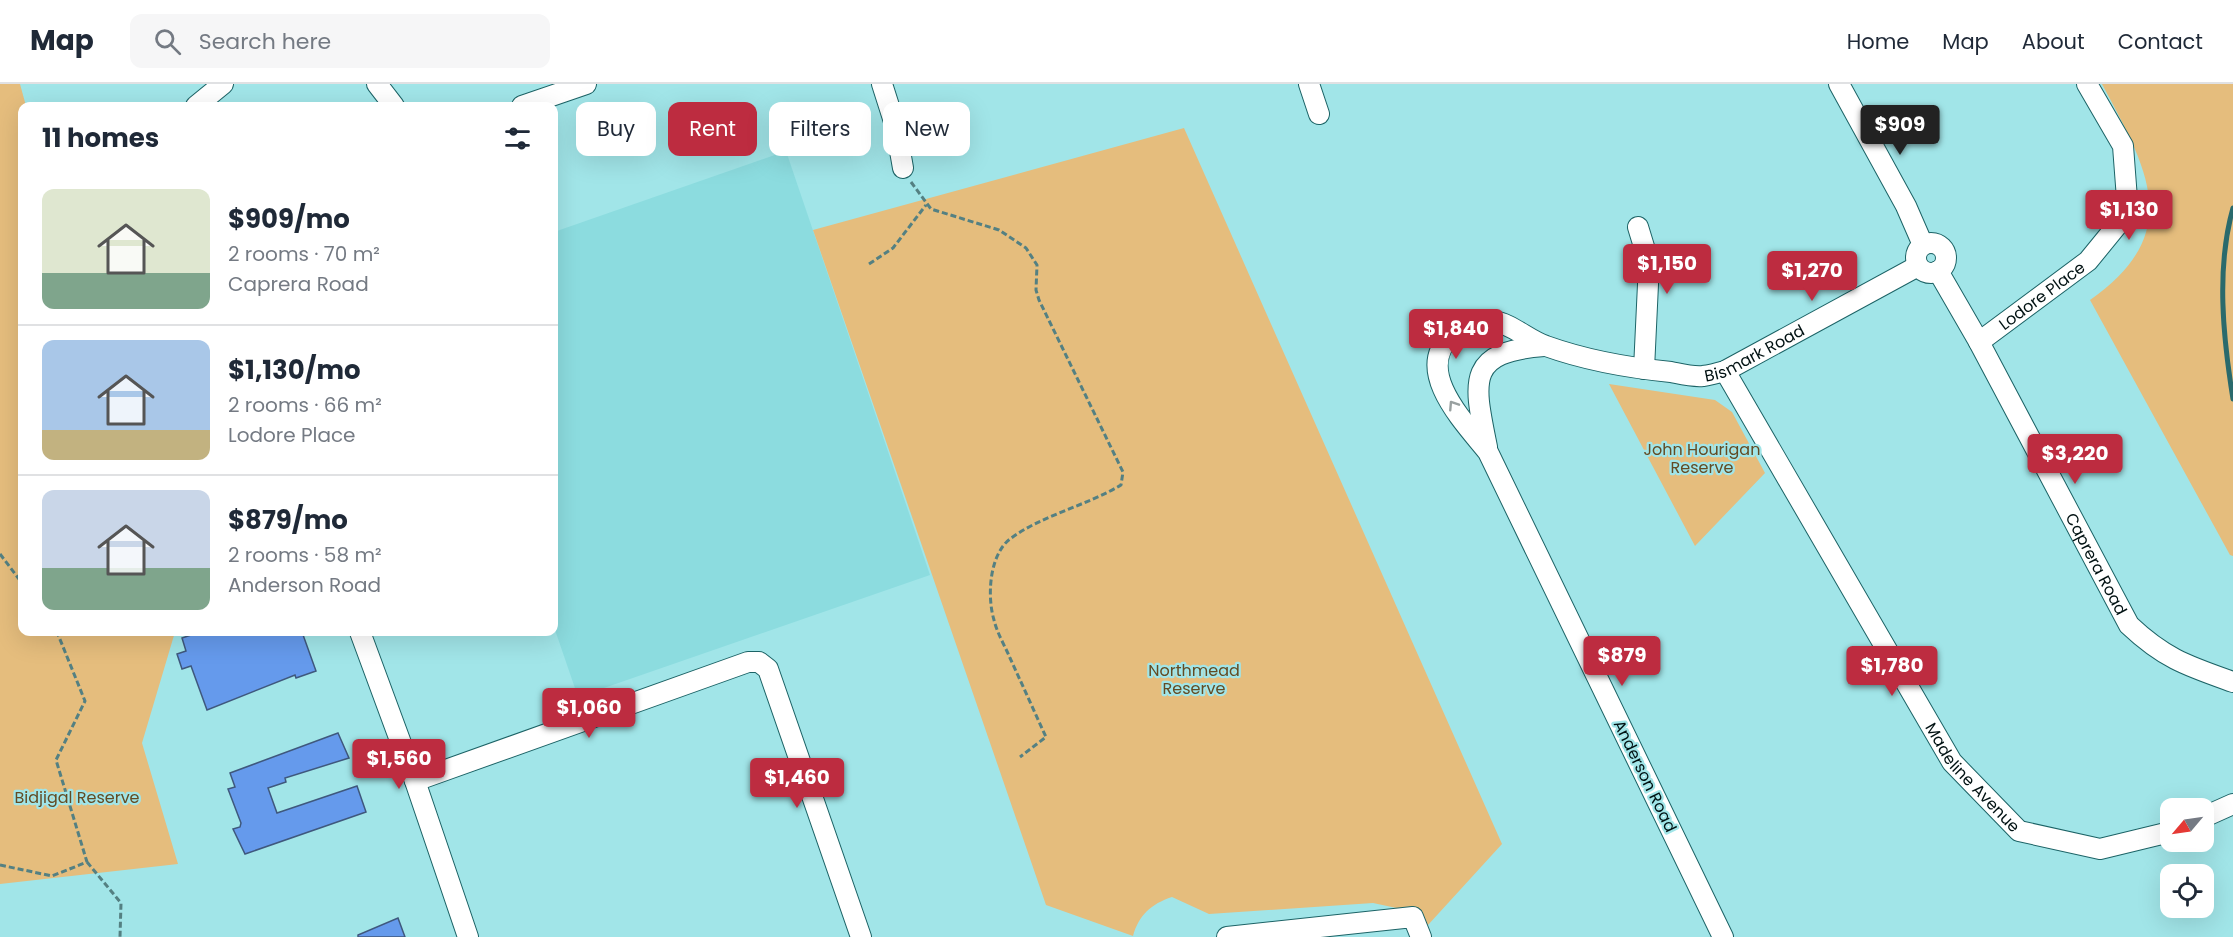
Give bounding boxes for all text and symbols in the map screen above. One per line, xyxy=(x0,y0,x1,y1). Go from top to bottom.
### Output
search box xyxy=(130,14,550,68)
text: Map xyxy=(30,21,94,60)
icon: search xyxy=(151,25,184,58)
text: Search here xyxy=(199,26,331,57)
text: Home xyxy=(1847,27,1909,56)
text: Map xyxy=(1942,27,1989,56)
text: About xyxy=(2022,27,2085,56)
text: Contact xyxy=(2118,27,2203,56)
chip: Buy xyxy=(576,102,656,156)
chip: Rent xyxy=(668,102,757,156)
chip: Filters xyxy=(769,102,871,156)
chip: New xyxy=(883,102,970,156)
pin: $909 xyxy=(1864,105,1936,156)
text: $909 xyxy=(1875,110,1925,138)
text: 11 homes xyxy=(42,120,159,156)
icon: filters xyxy=(501,122,534,155)
pin: $1,130 xyxy=(2080,190,2178,241)
text: $1,130 xyxy=(2099,195,2159,223)
text: $909/mo xyxy=(228,201,350,237)
icon: home xyxy=(90,213,162,285)
text: 2 rooms · 70 m² xyxy=(228,240,380,268)
pin: $1,150 xyxy=(1618,244,1716,295)
text: $1,150 xyxy=(1637,249,1697,277)
pin: $1,270 xyxy=(1763,251,1861,302)
text: $1,270 xyxy=(1781,256,1843,284)
street label: Lodore Place xyxy=(1994,256,2090,335)
text: Caprera Road xyxy=(228,270,369,298)
pin: $1,840 xyxy=(1407,309,1505,360)
text: $1,840 xyxy=(1423,314,1489,342)
street label: Bismark Road xyxy=(1702,319,1808,387)
text: $1,130/mo xyxy=(228,352,361,388)
icon: home xyxy=(90,364,162,436)
text: 2 rooms · 66 m² xyxy=(228,391,382,419)
one-way arrow xyxy=(1449,401,1460,412)
text: Lodore Place xyxy=(228,421,356,449)
pin: $3,220 xyxy=(2026,434,2124,485)
park label: John Hourigan Reserve xyxy=(1644,438,1760,479)
text: $3,220 xyxy=(2042,439,2108,467)
text: $879/mo xyxy=(228,502,348,538)
street label: Caprera Road xyxy=(2060,509,2133,619)
icon: home xyxy=(90,514,162,586)
text: 2 rooms · 58 m² xyxy=(228,541,382,569)
text: Anderson Road xyxy=(228,571,381,599)
pin: $879 xyxy=(1586,636,1658,687)
text: $879 xyxy=(1597,641,1647,669)
pin: $1,780 xyxy=(1843,646,1941,697)
text: $1,780 xyxy=(1860,651,1924,679)
park label: Northmead Reserve xyxy=(1148,659,1240,700)
pin: $1,060 xyxy=(540,688,638,739)
text: $1,060 xyxy=(556,693,622,721)
street label: Anderson Road xyxy=(1608,716,1682,836)
street label: Madeline Avenue xyxy=(1920,718,2026,837)
pin: $1,560 xyxy=(350,739,448,790)
text: $1,560 xyxy=(366,744,432,772)
pin: $1,460 xyxy=(748,758,846,809)
text: $1,460 xyxy=(764,763,830,791)
park label: Bidjigal Reserve xyxy=(14,786,140,809)
north arrow xyxy=(2160,798,2214,852)
map controls xyxy=(2160,798,2214,918)
button: locate xyxy=(2160,864,2214,918)

